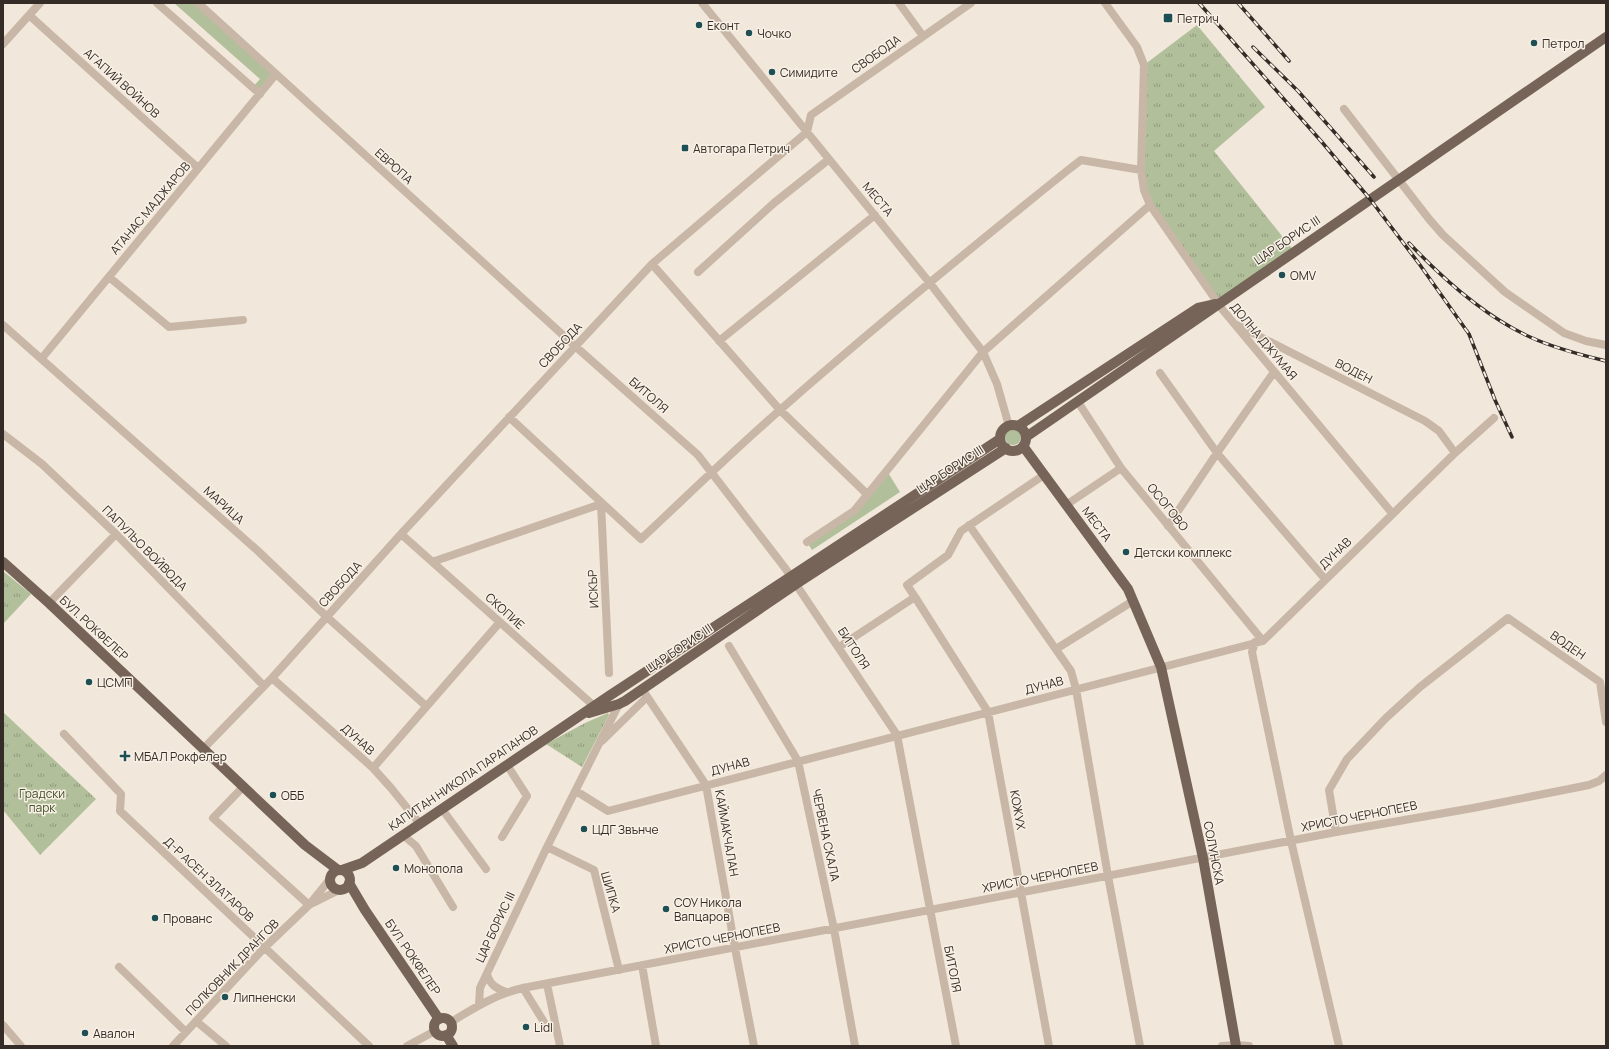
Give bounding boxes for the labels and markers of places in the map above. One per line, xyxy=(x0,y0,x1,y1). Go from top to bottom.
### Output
place label: Петрич xyxy=(1177,10,1219,27)
marker: Петрич xyxy=(1162,12,1174,24)
place label: Еконт xyxy=(707,17,740,34)
marker: Еконт xyxy=(694,20,704,30)
place label: Чочко xyxy=(757,25,791,42)
marker: Чочко xyxy=(744,28,754,38)
place label: Петрол xyxy=(1542,35,1585,52)
marker: Петрол xyxy=(1529,38,1539,48)
place label: Симидите xyxy=(780,64,838,81)
marker: Симидите xyxy=(767,67,777,77)
place label: Автогара Петрич xyxy=(693,140,790,157)
marker: Автогара Петрич xyxy=(680,143,690,153)
place label: OMV xyxy=(1290,267,1317,284)
marker: OMV xyxy=(1277,270,1287,280)
place label: Детски комплекс xyxy=(1134,544,1232,561)
marker: Детски комплекс xyxy=(1121,547,1131,557)
place label: ЦСМП xyxy=(97,674,133,691)
marker: ЦСМП xyxy=(84,677,94,687)
place label: МБАЛ Рокфелер xyxy=(134,748,227,765)
marker: МБАЛ Рокфелер xyxy=(119,750,131,762)
place label: ОББ xyxy=(281,787,304,804)
marker: ОББ xyxy=(268,790,278,800)
place label: ЦДГ Звънче xyxy=(592,821,659,838)
marker: ЦДГ Звънче xyxy=(579,824,589,834)
place label: Монопола xyxy=(404,860,463,877)
marker: Монопола xyxy=(391,863,401,873)
place label: СОУ Никола Вапцаров xyxy=(674,894,742,925)
marker: СОУ Никола Вапцаров xyxy=(661,904,671,914)
place label: Прованс xyxy=(163,910,213,927)
marker: Прованс xyxy=(150,913,160,923)
place label: Липненски xyxy=(233,989,296,1006)
marker: Липненски xyxy=(220,992,230,1002)
place label: Lidl xyxy=(534,1019,553,1036)
marker: Lidl xyxy=(521,1022,531,1032)
place label: Авалон xyxy=(93,1025,135,1042)
marker: Авалон xyxy=(80,1028,90,1038)

